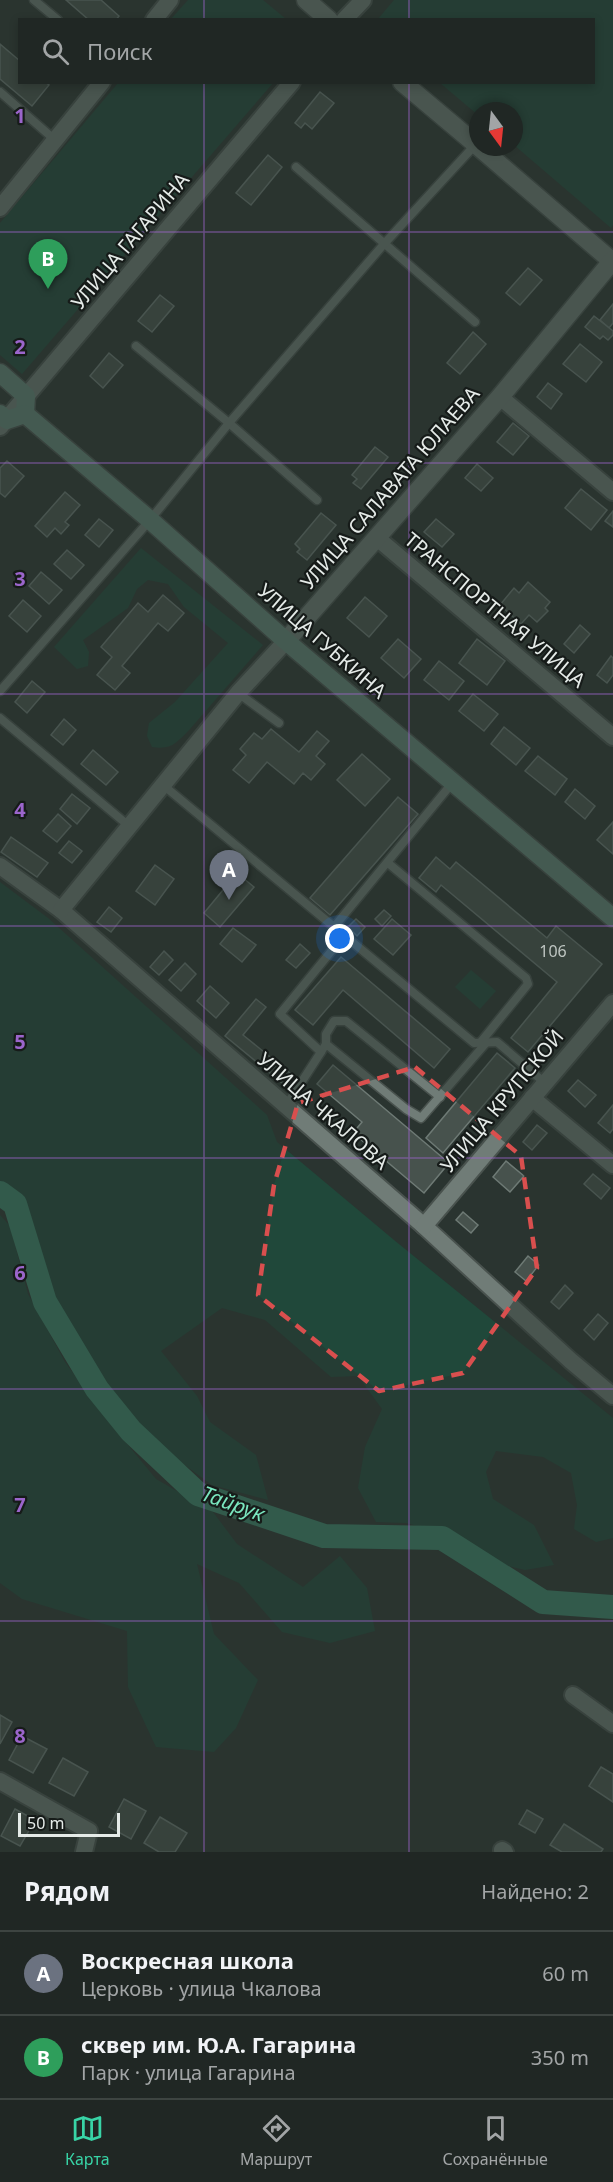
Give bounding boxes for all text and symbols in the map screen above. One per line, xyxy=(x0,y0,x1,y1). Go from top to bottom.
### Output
search box xyxy=(18,18,595,84)
icon: search xyxy=(39,35,72,68)
text: Поиск xyxy=(87,36,152,66)
text: 1 xyxy=(14,102,26,129)
north arrow xyxy=(469,102,523,156)
street label: УЛИЦА ГАГАРИНА xyxy=(65,167,195,315)
pin: B xyxy=(28,240,68,289)
text: 2 xyxy=(14,333,26,360)
street label: УЛИЦА САЛАВАТА ЮЛАЕВА xyxy=(294,381,485,595)
street label: ТРАНСПОРТНАЯ УЛИЦА xyxy=(399,526,592,694)
text: 3 xyxy=(14,565,26,592)
street label: УЛИЦА ГУБКИНА xyxy=(252,577,393,704)
text: 4 xyxy=(14,796,26,823)
pin: A xyxy=(210,850,248,900)
your location xyxy=(325,924,354,953)
house number: 106 xyxy=(539,940,567,962)
street label: УЛИЦА КРУПСКОЙ xyxy=(434,1024,569,1178)
text: 5 xyxy=(14,1028,26,1055)
street label: УЛИЦА ЧКАЛОВА xyxy=(252,1046,395,1175)
text: 6 xyxy=(14,1259,26,1286)
water label: Тайрук xyxy=(198,1479,270,1528)
text: 7 xyxy=(14,1491,26,1518)
text: 8 xyxy=(14,1722,26,1749)
scale bar xyxy=(18,1810,120,1838)
text: 50 m xyxy=(27,1812,64,1834)
text: Рядом xyxy=(24,1873,110,1909)
text: Найдено: 2 xyxy=(481,1878,589,1905)
text: Воскресная школа xyxy=(81,1945,294,1975)
text: A xyxy=(37,1960,50,1987)
text: 60 m xyxy=(542,1960,589,1987)
text: Церковь · улица Чкалова xyxy=(81,1975,322,2002)
text: сквер им. Ю.А. Гагарина xyxy=(81,2029,356,2059)
text: B xyxy=(37,2044,50,2071)
text: 350 m xyxy=(531,2044,589,2071)
text: Парк · улица Гагарина xyxy=(81,2059,296,2086)
tab: Карта xyxy=(65,2112,110,2170)
tab: Маршрут xyxy=(240,2112,312,2170)
tab: Сохранённые xyxy=(442,2112,548,2170)

